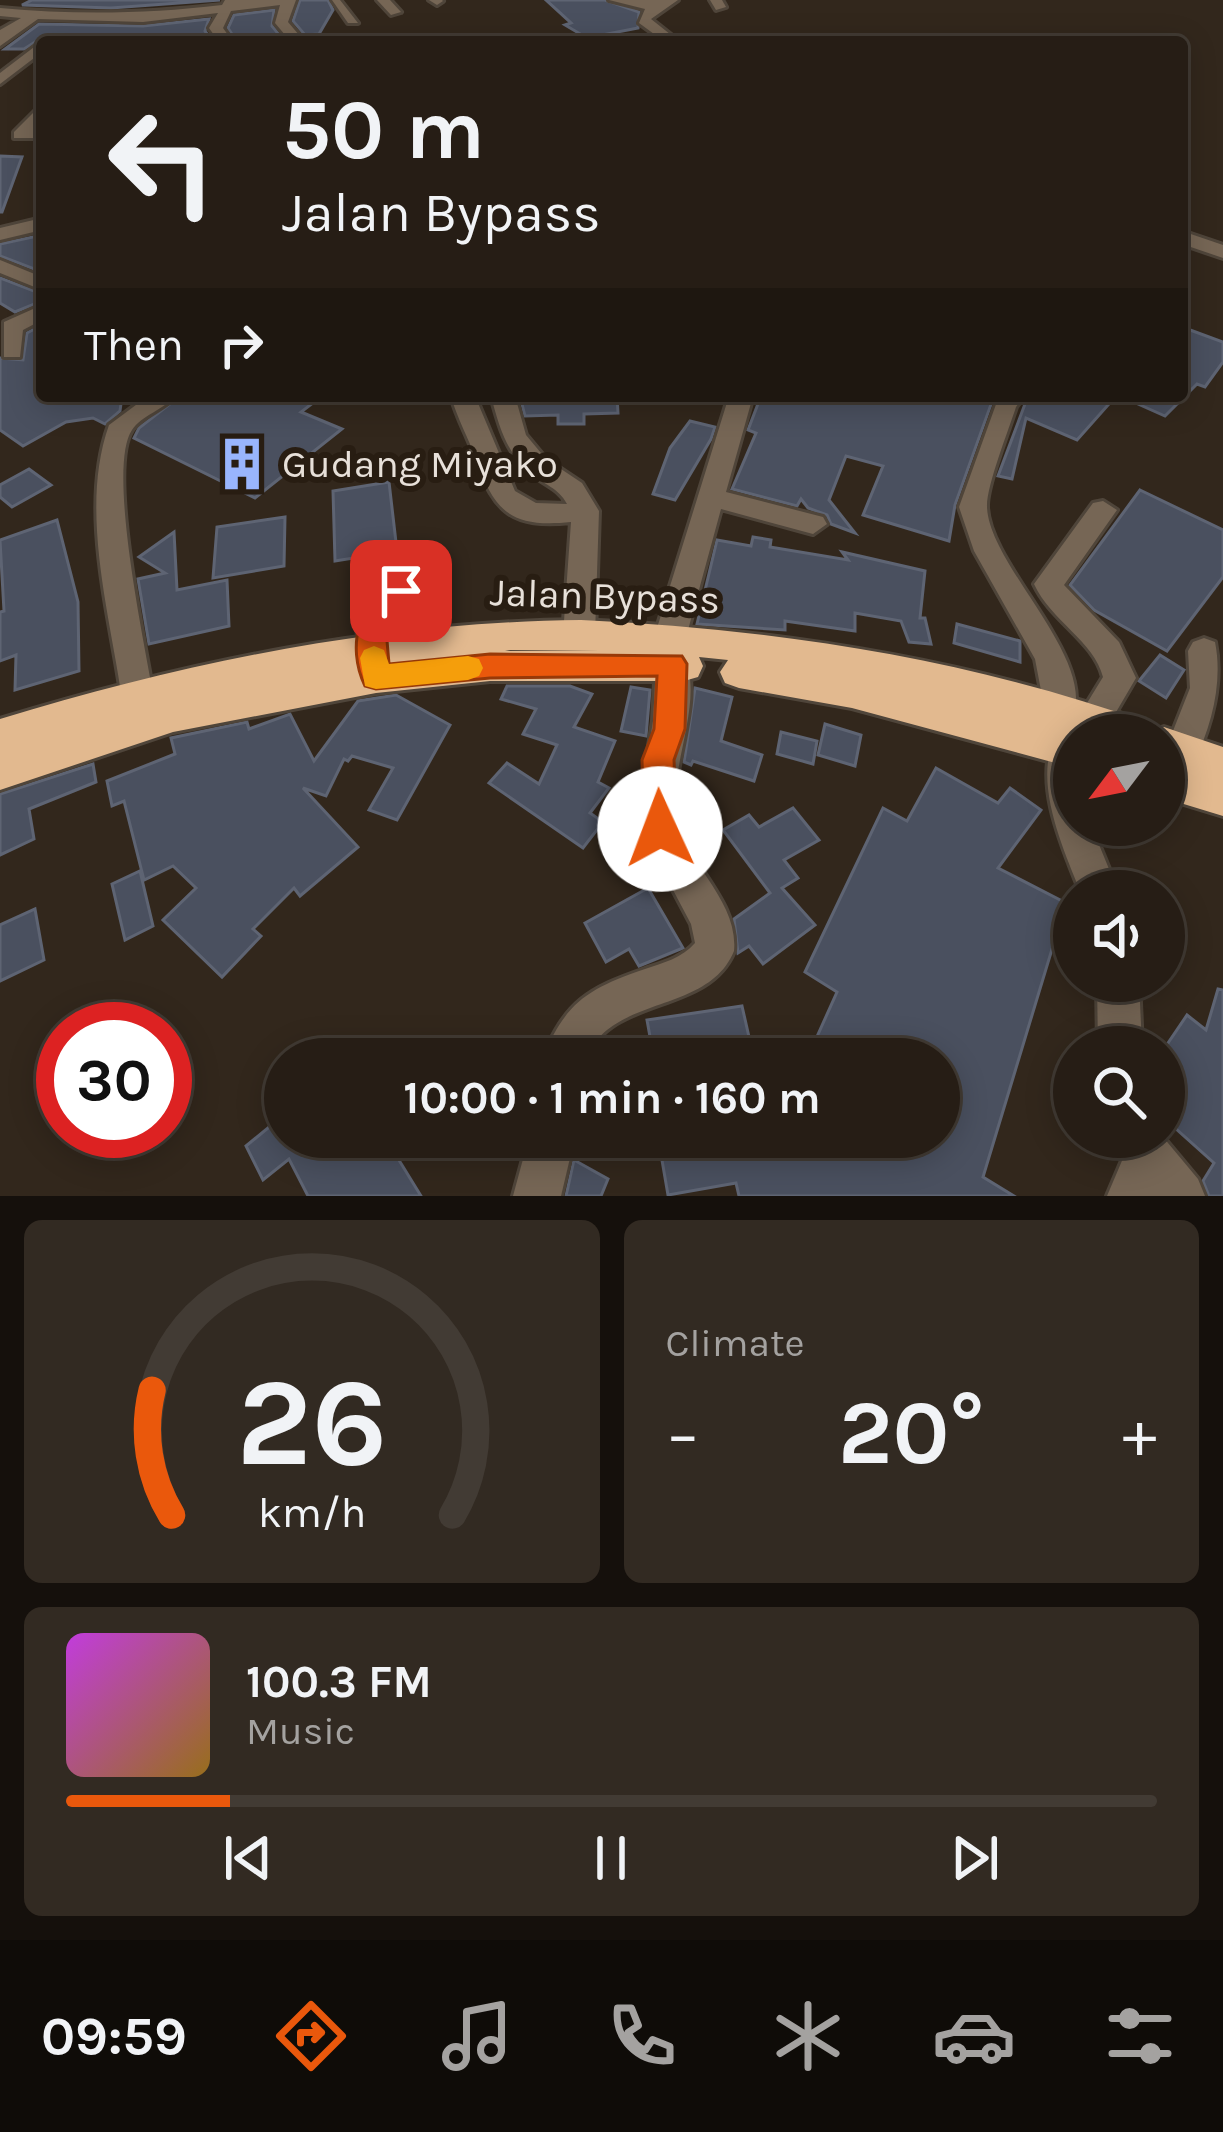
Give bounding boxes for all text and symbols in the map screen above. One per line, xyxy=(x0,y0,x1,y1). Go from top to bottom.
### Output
text: 50 m xyxy=(282,81,485,179)
icon: left xyxy=(84,84,240,240)
text: Jalan Bypass xyxy=(282,181,601,245)
icon: right xyxy=(208,312,274,378)
text: Then xyxy=(84,319,184,371)
building icon: Gudang Miyako xyxy=(213,435,271,493)
place label: Gudang Miyako xyxy=(282,441,558,487)
pin xyxy=(350,540,452,642)
icon: arrive xyxy=(368,558,434,624)
street label: Jalan Bypass xyxy=(489,569,721,623)
north arrow xyxy=(1053,714,1185,846)
map controls xyxy=(1053,714,1185,1158)
position arrow xyxy=(597,766,723,892)
button: sound xyxy=(1053,870,1185,1002)
speed limit sign: 30 xyxy=(36,1002,192,1158)
button: search xyxy=(1053,1026,1185,1158)
text: 10:00 · 1 min · 160 m xyxy=(403,1072,821,1124)
text: Climate xyxy=(666,1320,805,1366)
text: 26 xyxy=(236,1350,387,1495)
text: 20° xyxy=(838,1380,984,1486)
text: − xyxy=(666,1395,700,1473)
text: + xyxy=(1122,1395,1157,1473)
text: km/h xyxy=(257,1487,366,1537)
text: 100.3 FM xyxy=(246,1656,432,1708)
text: Music xyxy=(246,1708,355,1754)
icon: previous xyxy=(215,1825,281,1891)
icon: pause xyxy=(578,1825,644,1891)
icon: next xyxy=(942,1825,1008,1891)
icon: directions xyxy=(269,1994,353,2078)
icon: music xyxy=(435,1994,519,2078)
icon: phone xyxy=(600,1994,684,2078)
icon: climate xyxy=(766,1994,850,2078)
icon: car xyxy=(932,1994,1016,2078)
icon: filters xyxy=(1098,1994,1182,2078)
text: 09:59 xyxy=(41,2004,187,2068)

